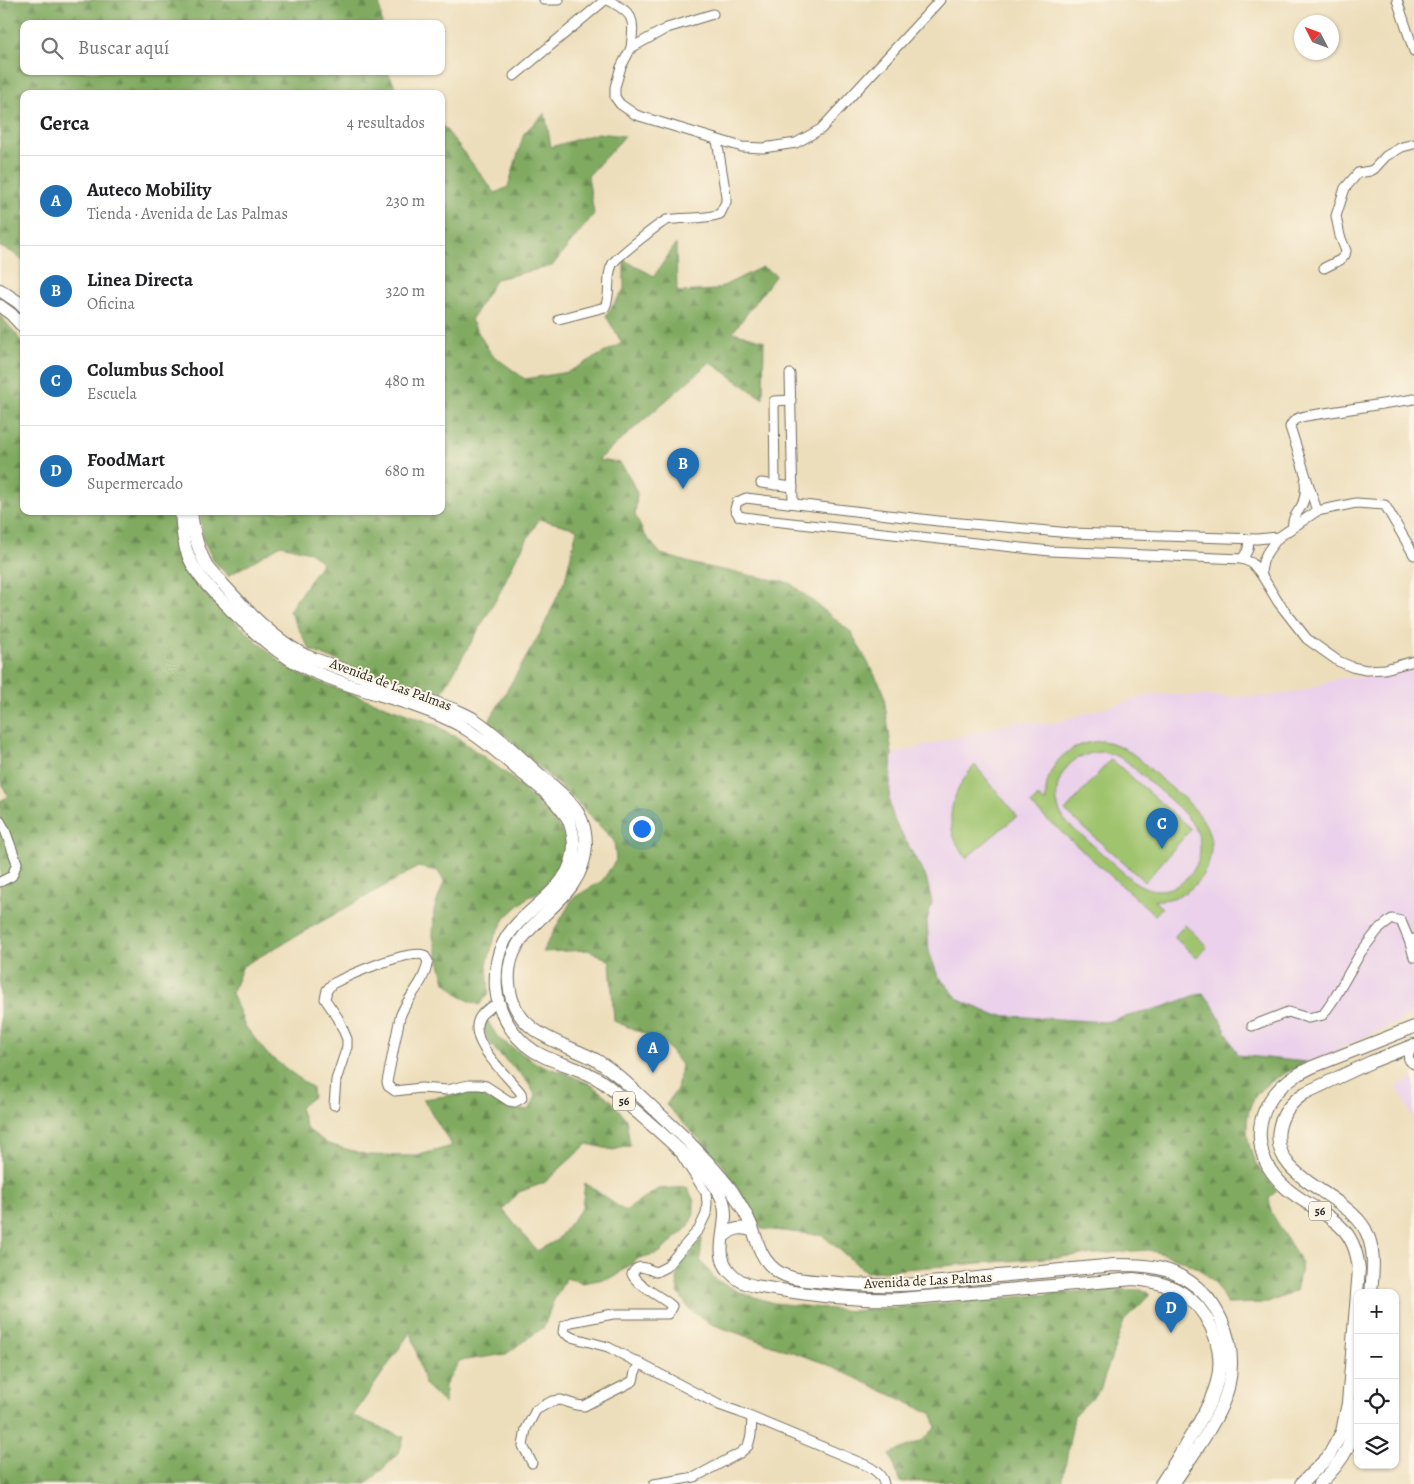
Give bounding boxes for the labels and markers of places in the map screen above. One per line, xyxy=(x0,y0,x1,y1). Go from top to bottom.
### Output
pin: B xyxy=(667,448,699,489)
pin: C xyxy=(1146,808,1178,849)
pin: A xyxy=(637,1032,669,1073)
pin: D xyxy=(1155,1292,1187,1333)

